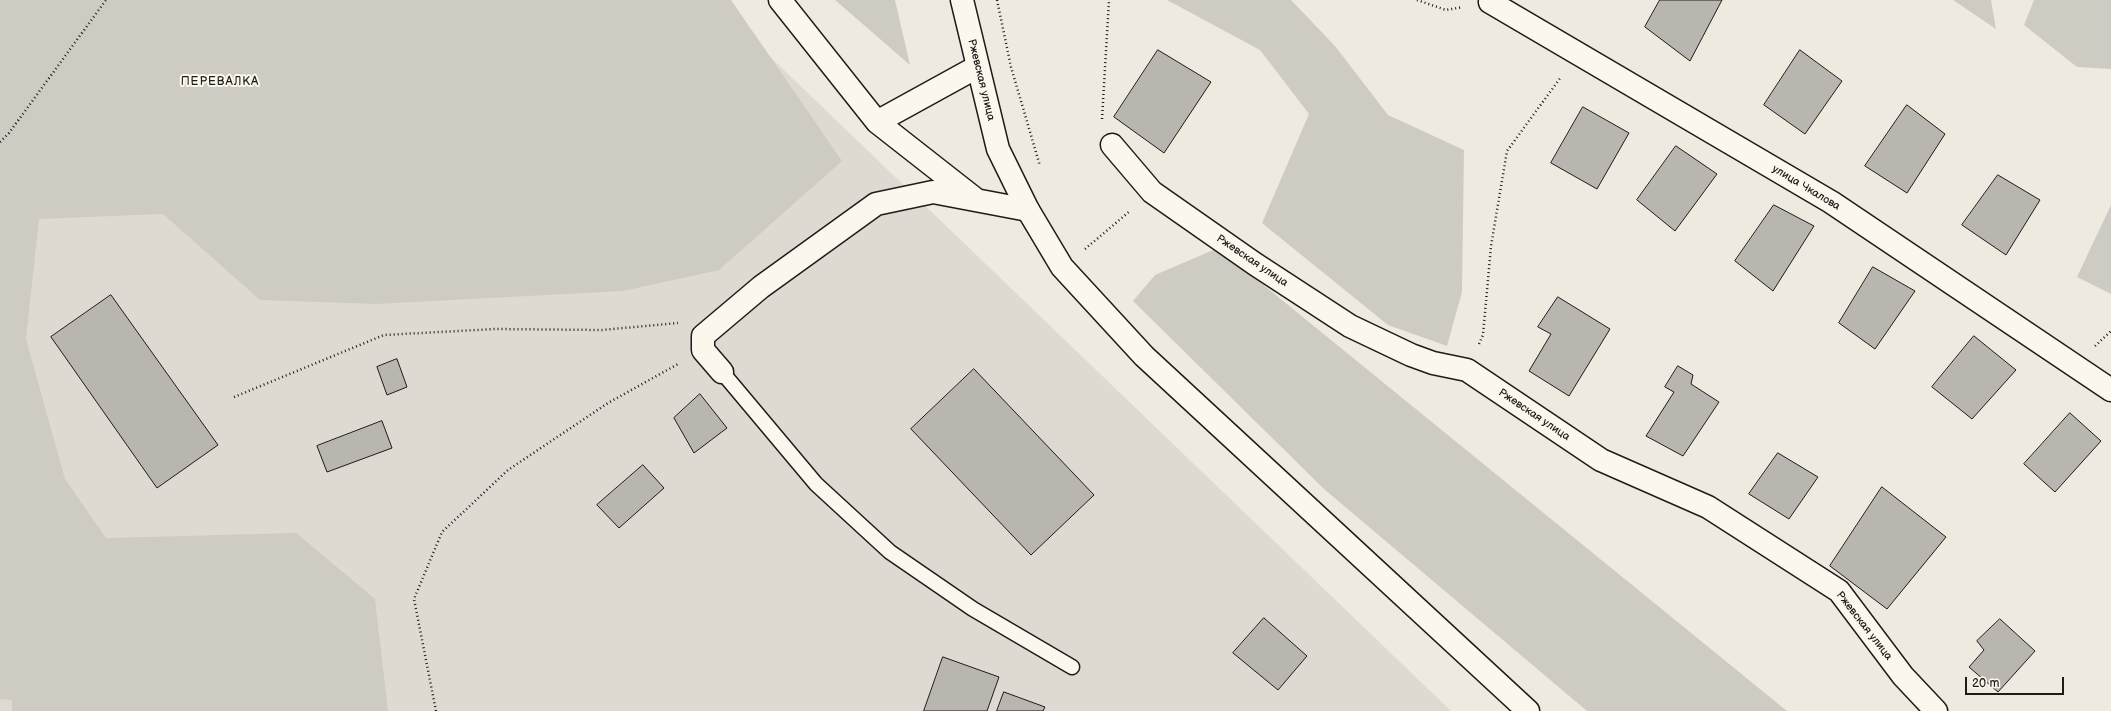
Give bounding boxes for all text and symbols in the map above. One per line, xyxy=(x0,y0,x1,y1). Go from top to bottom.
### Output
street label: Ржевская улица xyxy=(964,38,998,122)
district label: ПЕРЕВАЛКА xyxy=(181,75,259,89)
street label: улица Чкалова xyxy=(1770,162,1842,214)
street label: Ржевская улица xyxy=(1214,232,1290,290)
street label: Ржевская улица xyxy=(1496,386,1572,444)
street label: Ржевская улица xyxy=(1833,589,1895,663)
scale bar xyxy=(1967,669,2066,695)
text: 20 m xyxy=(1972,676,1999,691)

